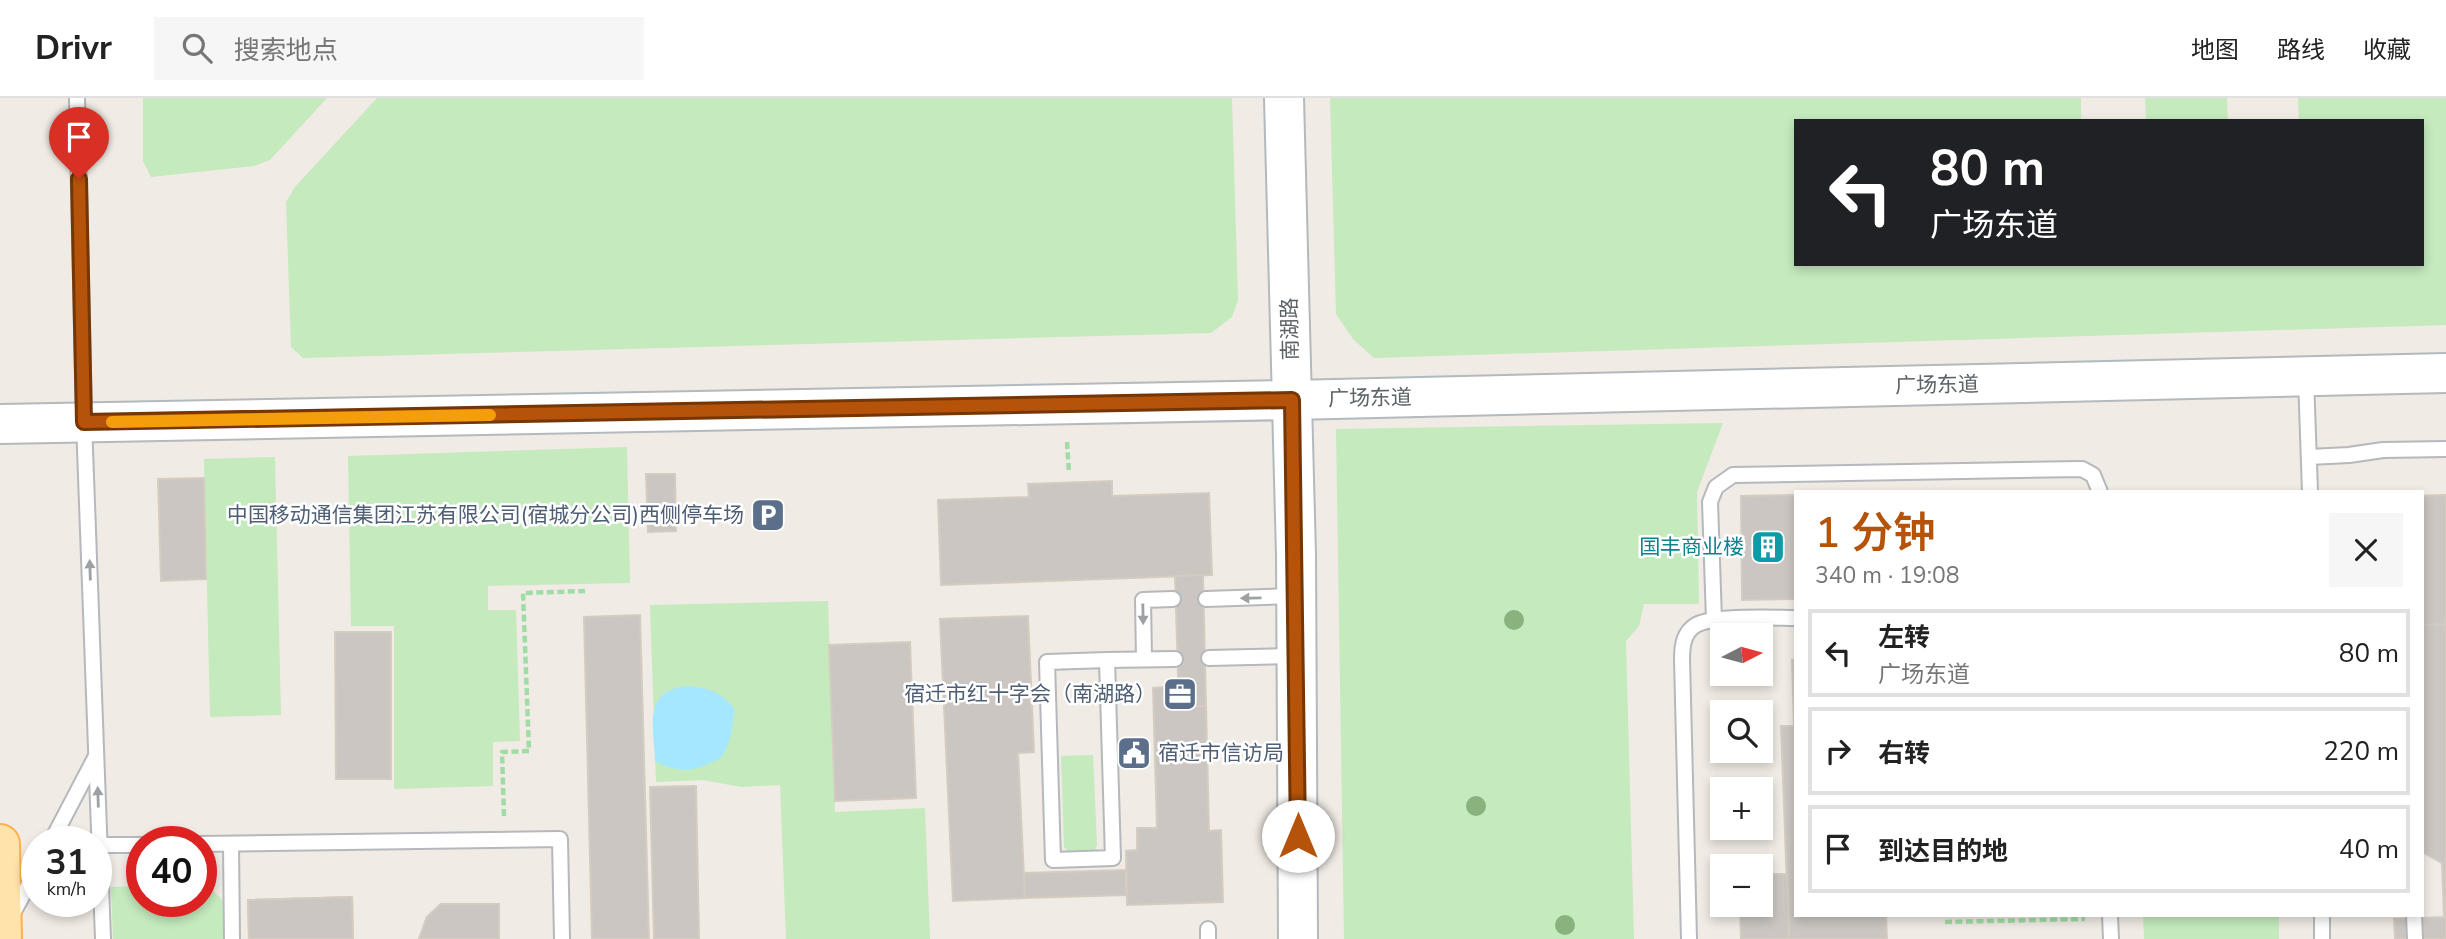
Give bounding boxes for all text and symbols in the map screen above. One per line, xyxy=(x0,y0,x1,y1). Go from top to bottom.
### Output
search box xyxy=(154,17,644,80)
text: Drivr xyxy=(35,26,112,71)
icon: search xyxy=(178,29,216,67)
text: 搜索地点 xyxy=(234,33,338,68)
text: 地图 xyxy=(2191,34,2239,66)
text: 路线 xyxy=(2277,34,2325,66)
text: 收藏 xyxy=(2363,34,2411,66)
pin xyxy=(49,107,109,179)
icon: arrive xyxy=(60,118,98,156)
text: 80 m xyxy=(1930,135,2045,202)
icon: left xyxy=(1815,147,1906,238)
text: 广场东道 xyxy=(1930,204,2058,247)
street label: 南湖路 xyxy=(1275,297,1305,361)
street label: 广场东道 xyxy=(1895,370,1979,400)
street label: 广场东道 xyxy=(1328,383,1412,413)
parking icon: 中国移动通信集团江苏有限公司(宿城分公司)西侧停车场 xyxy=(749,496,787,534)
place label: 中国移动通信集团江苏有限公司(宿城分公司)西侧停车场 xyxy=(227,501,744,529)
text: 1 分钟 xyxy=(1815,505,1935,562)
button: close xyxy=(2329,513,2403,587)
building icon: 国丰商业楼 xyxy=(1749,528,1787,566)
place label: 国丰商业楼 xyxy=(1639,533,1744,561)
one-way arrow xyxy=(84,559,95,581)
text: 340 m · 19:08 xyxy=(1815,560,1960,591)
one-way arrow xyxy=(1239,592,1261,603)
one-way arrow xyxy=(1137,604,1149,626)
text: 左转 xyxy=(1878,620,1930,655)
north arrow xyxy=(1710,623,1773,686)
map controls xyxy=(1710,623,1773,917)
icon: left xyxy=(1819,634,1857,672)
text: 80 m xyxy=(2339,636,2399,671)
text: 广场东道 xyxy=(1878,659,1970,690)
office icon: 宿迁市红十字会（南湖路） xyxy=(1161,675,1199,713)
place label: 宿迁市红十字会（南湖路） xyxy=(904,680,1156,708)
button: search xyxy=(1710,700,1773,763)
icon: right xyxy=(1819,732,1857,770)
public building icon: 宿迁市信访局 xyxy=(1115,734,1153,772)
text: 220 m xyxy=(2323,734,2399,769)
text: 右转 xyxy=(1878,736,1930,771)
place label: 宿迁市信访局 xyxy=(1158,739,1284,767)
button: + xyxy=(1710,777,1773,840)
one-way arrow xyxy=(92,786,103,808)
position arrow xyxy=(1261,799,1335,873)
speed limit sign: 40 xyxy=(126,826,217,917)
icon: arrive xyxy=(1819,830,1857,868)
text: 40 m xyxy=(2339,832,2399,867)
text: 到达目的地 xyxy=(1878,834,2008,869)
text: 31 xyxy=(45,839,88,886)
button: − xyxy=(1710,854,1773,917)
text: km/h xyxy=(47,877,86,901)

